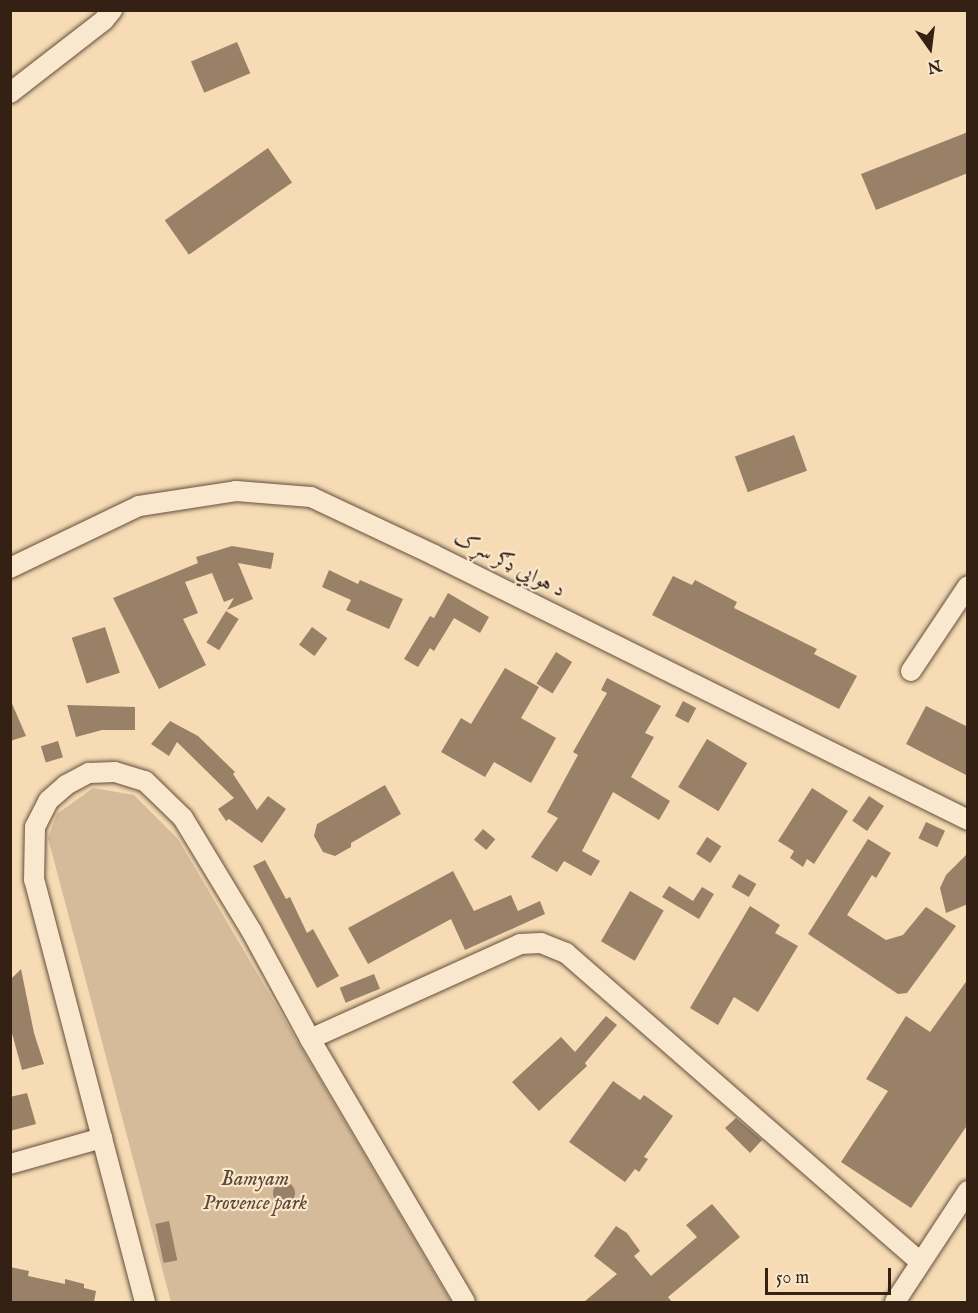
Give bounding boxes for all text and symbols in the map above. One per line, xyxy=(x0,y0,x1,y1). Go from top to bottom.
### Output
north arrow xyxy=(900,18,960,78)
text: N xyxy=(925,54,943,77)
street label: د هوايي ډګر سړک xyxy=(449,526,569,604)
park label: Bamyam Provence park xyxy=(203,1167,307,1217)
scale bar xyxy=(768,1256,894,1294)
text: 50 m xyxy=(776,1267,809,1290)

